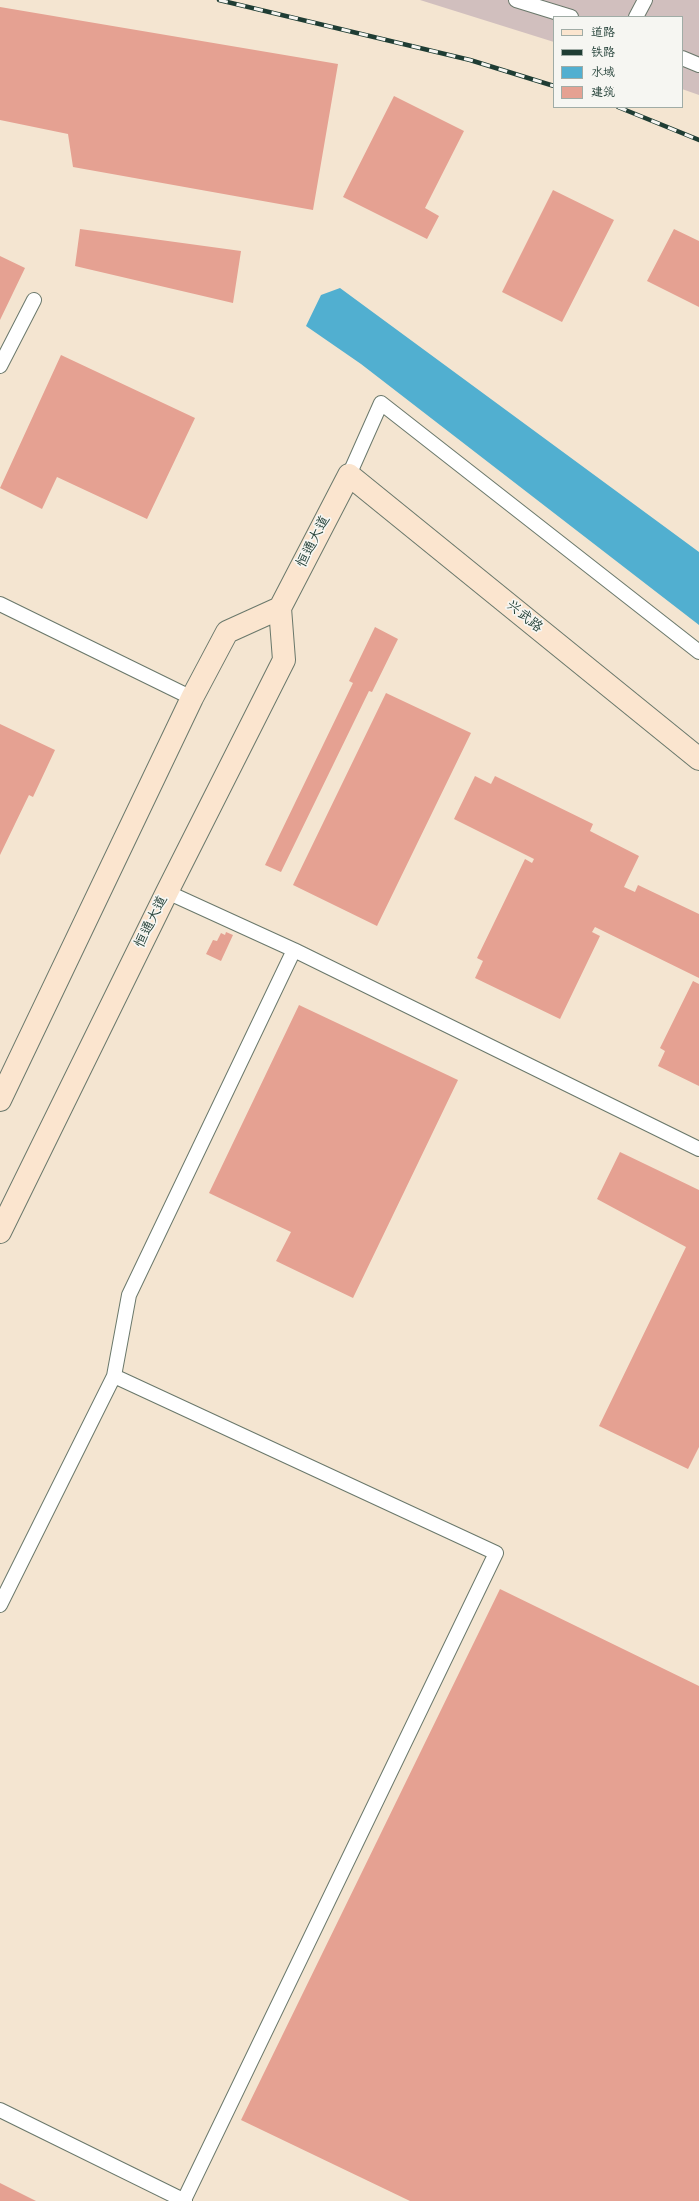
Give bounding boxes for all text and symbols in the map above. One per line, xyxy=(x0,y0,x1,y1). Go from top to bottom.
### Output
legend xyxy=(553,16,683,108)
text: 道路 xyxy=(591,25,615,41)
text: 铁路 xyxy=(591,45,615,61)
text: 水域 xyxy=(591,65,615,81)
text: 建筑 xyxy=(591,85,615,101)
street label: 恒通大道 xyxy=(294,513,334,571)
street label: 兴武路 xyxy=(502,597,546,637)
street label: 恒通大道 xyxy=(132,893,172,951)

